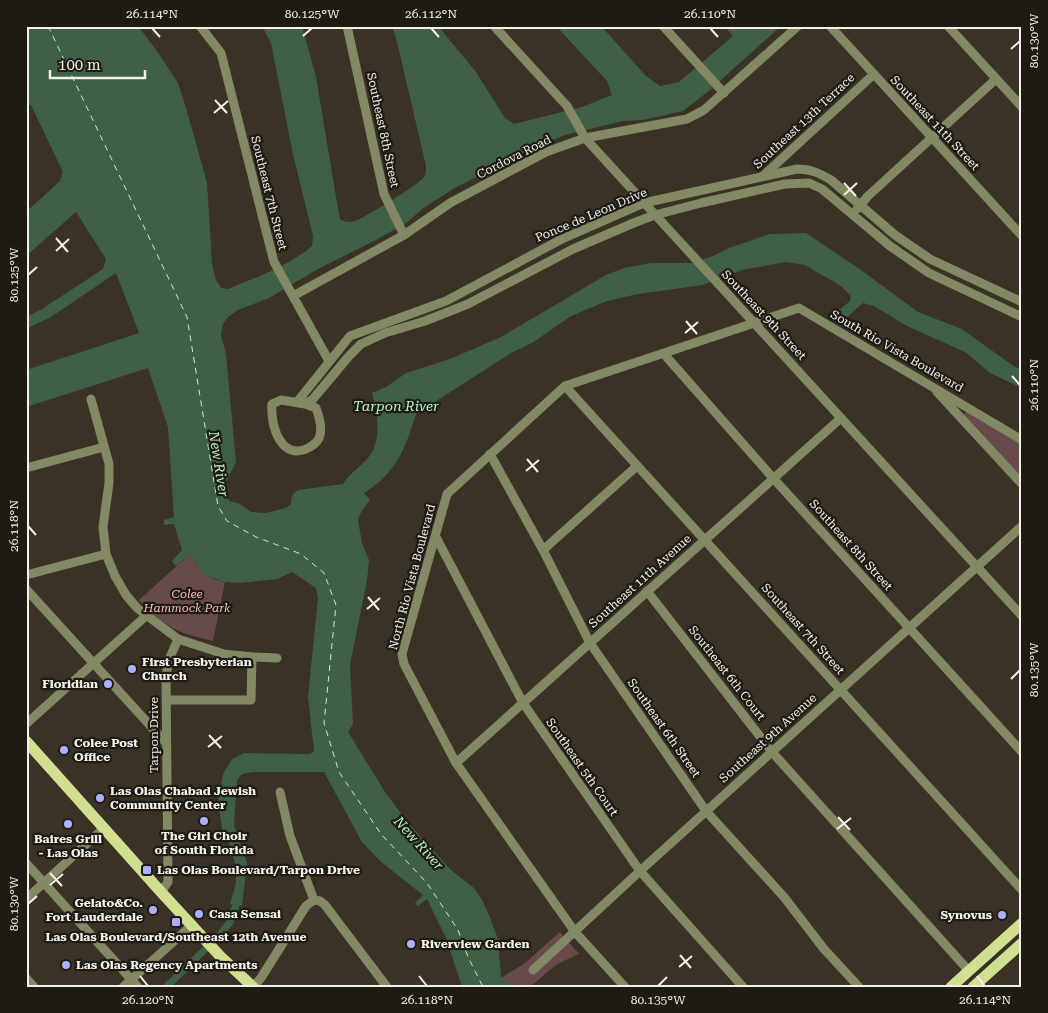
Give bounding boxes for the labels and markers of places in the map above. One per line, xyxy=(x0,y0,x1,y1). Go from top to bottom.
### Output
place label: First Presbyterian Church xyxy=(142,655,252,683)
marker: First Presbyterian Church xyxy=(126,663,138,675)
place label: Floridian xyxy=(42,677,98,691)
marker: Floridian xyxy=(102,678,114,690)
place label: Colee Post Office xyxy=(74,736,138,764)
marker: Colee Post Office xyxy=(58,744,70,756)
place label: Las Olas Chabad Jewish Community Center xyxy=(110,784,256,812)
marker: Las Olas Chabad Jewish Community Center xyxy=(94,792,106,804)
marker: The Girl Choir of South Florida xyxy=(198,815,210,827)
marker: Baires Grill - Las Olas xyxy=(62,818,74,830)
place label: The Girl Choir of South Florida xyxy=(155,829,253,857)
place label: Baires Grill - Las Olas xyxy=(34,832,102,860)
place label: Las Olas Boulevard/Tarpon Drive xyxy=(157,863,360,877)
marker: Las Olas Boulevard/Tarpon Drive xyxy=(141,864,153,876)
place label: Gelato&Co. Fort Lauderdale xyxy=(46,896,143,924)
marker: Gelato&Co. Fort Lauderdale xyxy=(147,904,159,916)
place label: Casa Sensai xyxy=(209,907,281,921)
marker: Casa Sensai xyxy=(193,908,205,920)
place label: Synovus xyxy=(940,908,992,922)
marker: Synovus xyxy=(996,909,1008,921)
marker: Las Olas Boulevard/Southeast 12th Avenue xyxy=(170,916,182,928)
place label: Las Olas Boulevard/Southeast 12th Avenue xyxy=(46,930,306,944)
place label: Riverview Garden xyxy=(421,937,530,951)
marker: Riverview Garden xyxy=(405,938,417,950)
place label: Las Olas Regency Apartments xyxy=(76,958,257,972)
marker: Las Olas Regency Apartments xyxy=(60,959,72,971)

